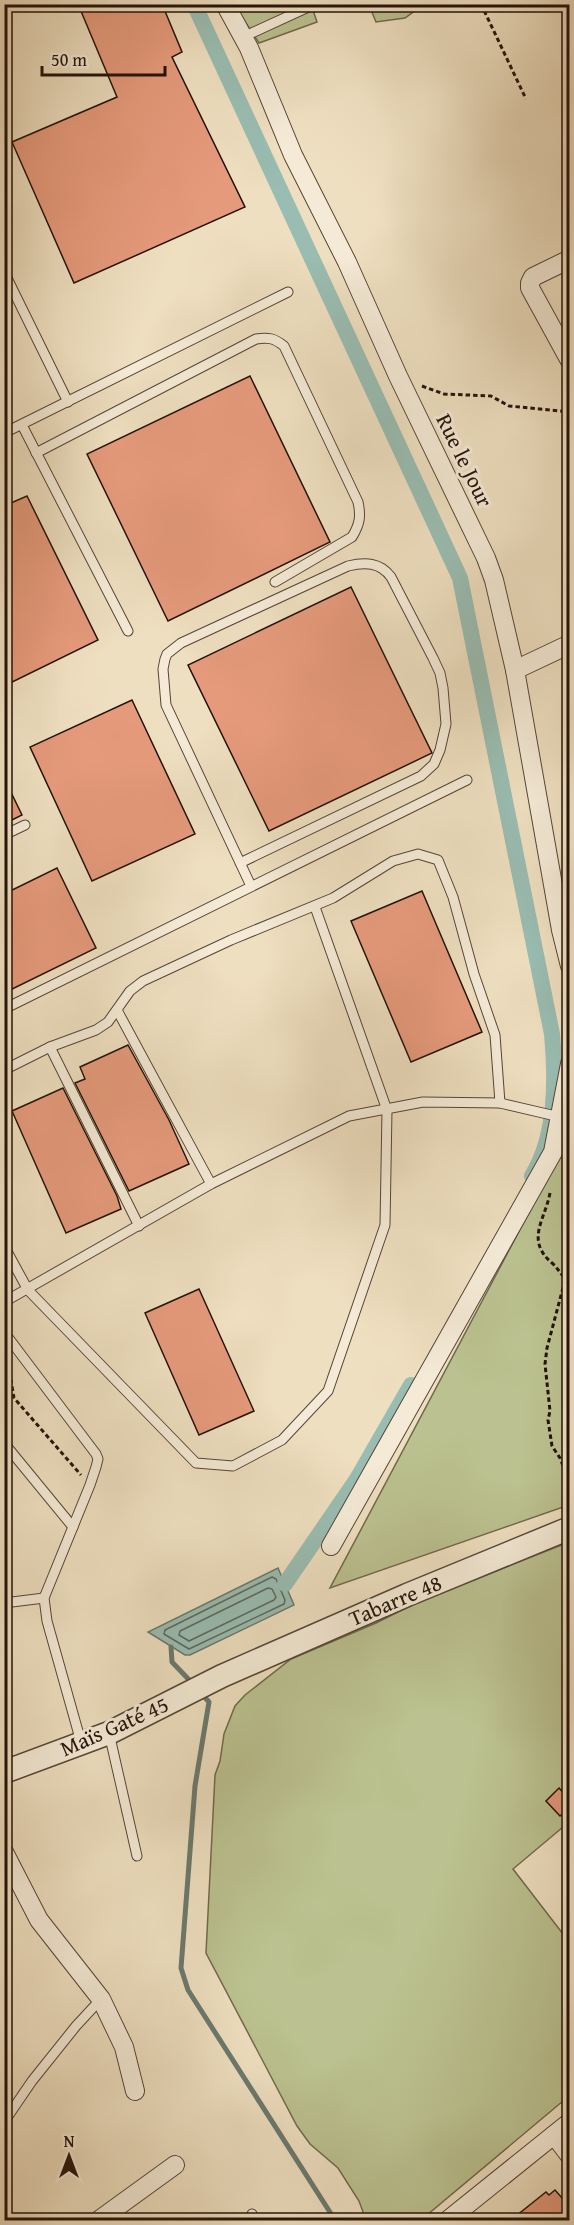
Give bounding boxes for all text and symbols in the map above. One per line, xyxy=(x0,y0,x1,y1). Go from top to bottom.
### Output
scale bar xyxy=(42,39,165,77)
text: 50 m xyxy=(51,46,87,73)
street label: Rue le Jour xyxy=(429,408,501,512)
street label: Tabarre 48 xyxy=(344,1566,446,1634)
street label: Maïs Gaté 45 xyxy=(55,1688,173,1764)
north arrow xyxy=(39,2126,99,2186)
text: N xyxy=(64,2129,75,2153)

